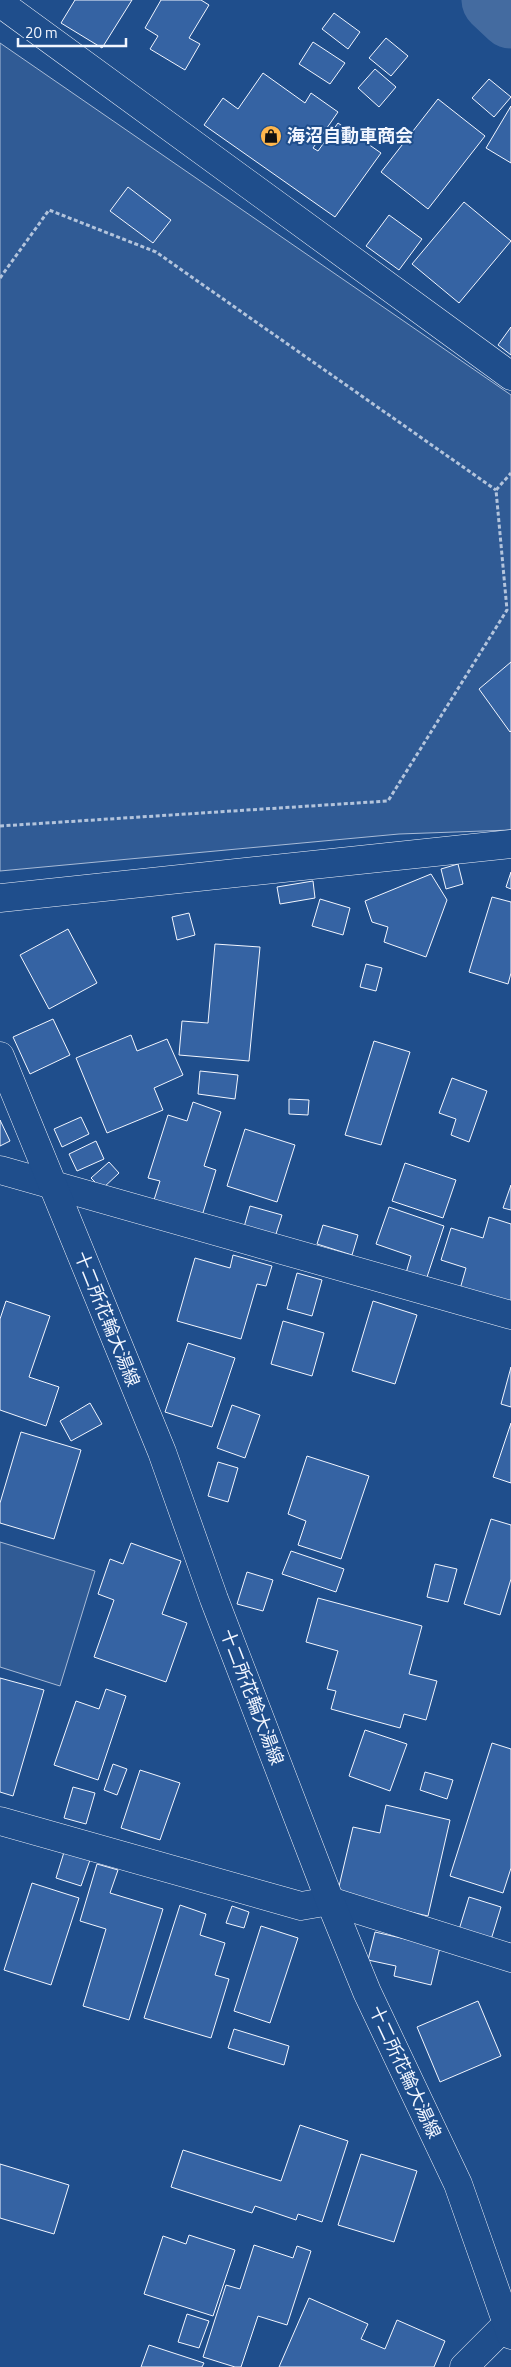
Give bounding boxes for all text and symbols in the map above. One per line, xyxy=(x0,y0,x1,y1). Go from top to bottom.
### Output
scale bar xyxy=(18,15,125,47)
text: 20 m xyxy=(25,21,58,44)
place label: 海沼自動車商会 xyxy=(287,122,413,149)
shop icon: 海沼自動車商会 xyxy=(259,124,283,148)
street label: 十二所花輪大湯線 xyxy=(68,1247,147,1391)
street label: 十二所花輪大湯線 xyxy=(214,1625,291,1769)
street label: 十二所花輪大湯線 xyxy=(363,2001,448,2143)

